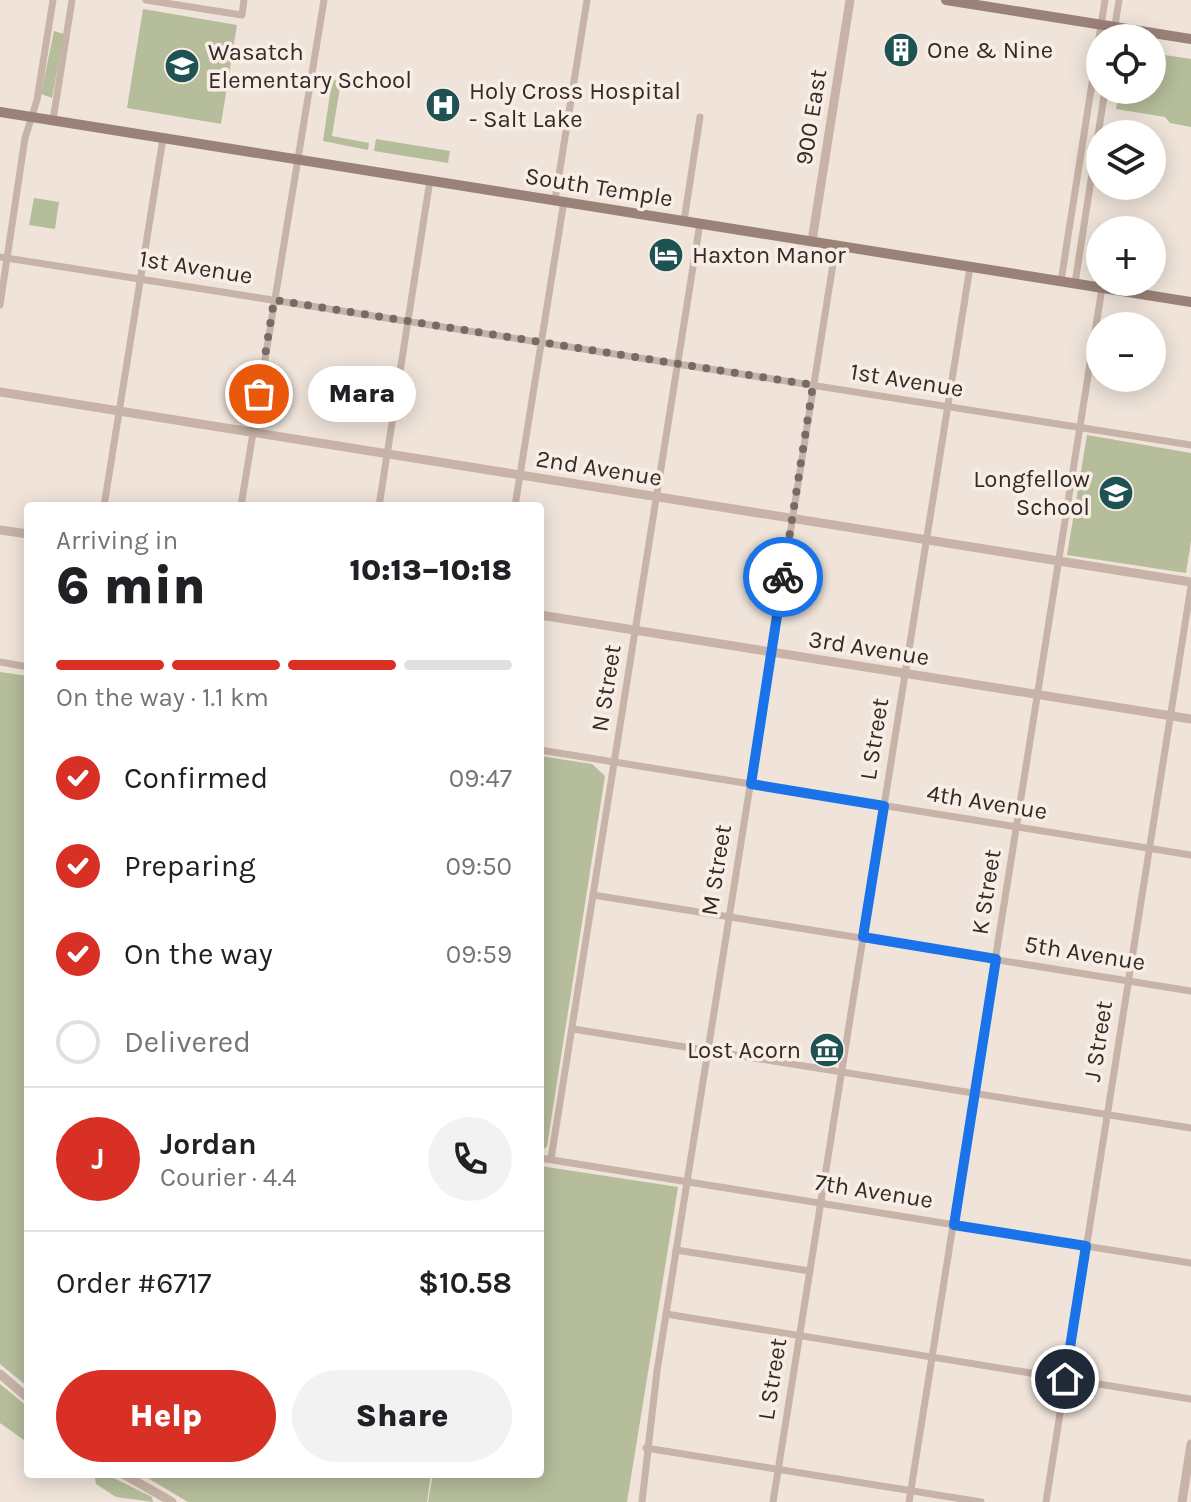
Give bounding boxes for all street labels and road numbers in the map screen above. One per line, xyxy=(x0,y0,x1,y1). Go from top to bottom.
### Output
street label: 900 East xyxy=(790,67,832,167)
street label: South Temple xyxy=(523,161,675,213)
street label: 1st Avenue xyxy=(137,244,255,290)
street label: 1st Avenue xyxy=(848,357,966,403)
street label: 2nd Avenue xyxy=(534,444,664,492)
street label: 3rd Avenue xyxy=(807,625,931,671)
street label: N Street xyxy=(585,642,627,734)
street label: L Street xyxy=(854,696,894,782)
street label: 4th Avenue xyxy=(925,779,1049,825)
street label: M Street xyxy=(695,822,737,918)
street label: K Street xyxy=(965,847,1007,937)
street label: 5th Avenue xyxy=(1023,930,1147,976)
street label: J Street xyxy=(1078,999,1118,1083)
street label: 7th Avenue xyxy=(813,1168,935,1214)
street label: L Street xyxy=(752,1336,792,1422)

